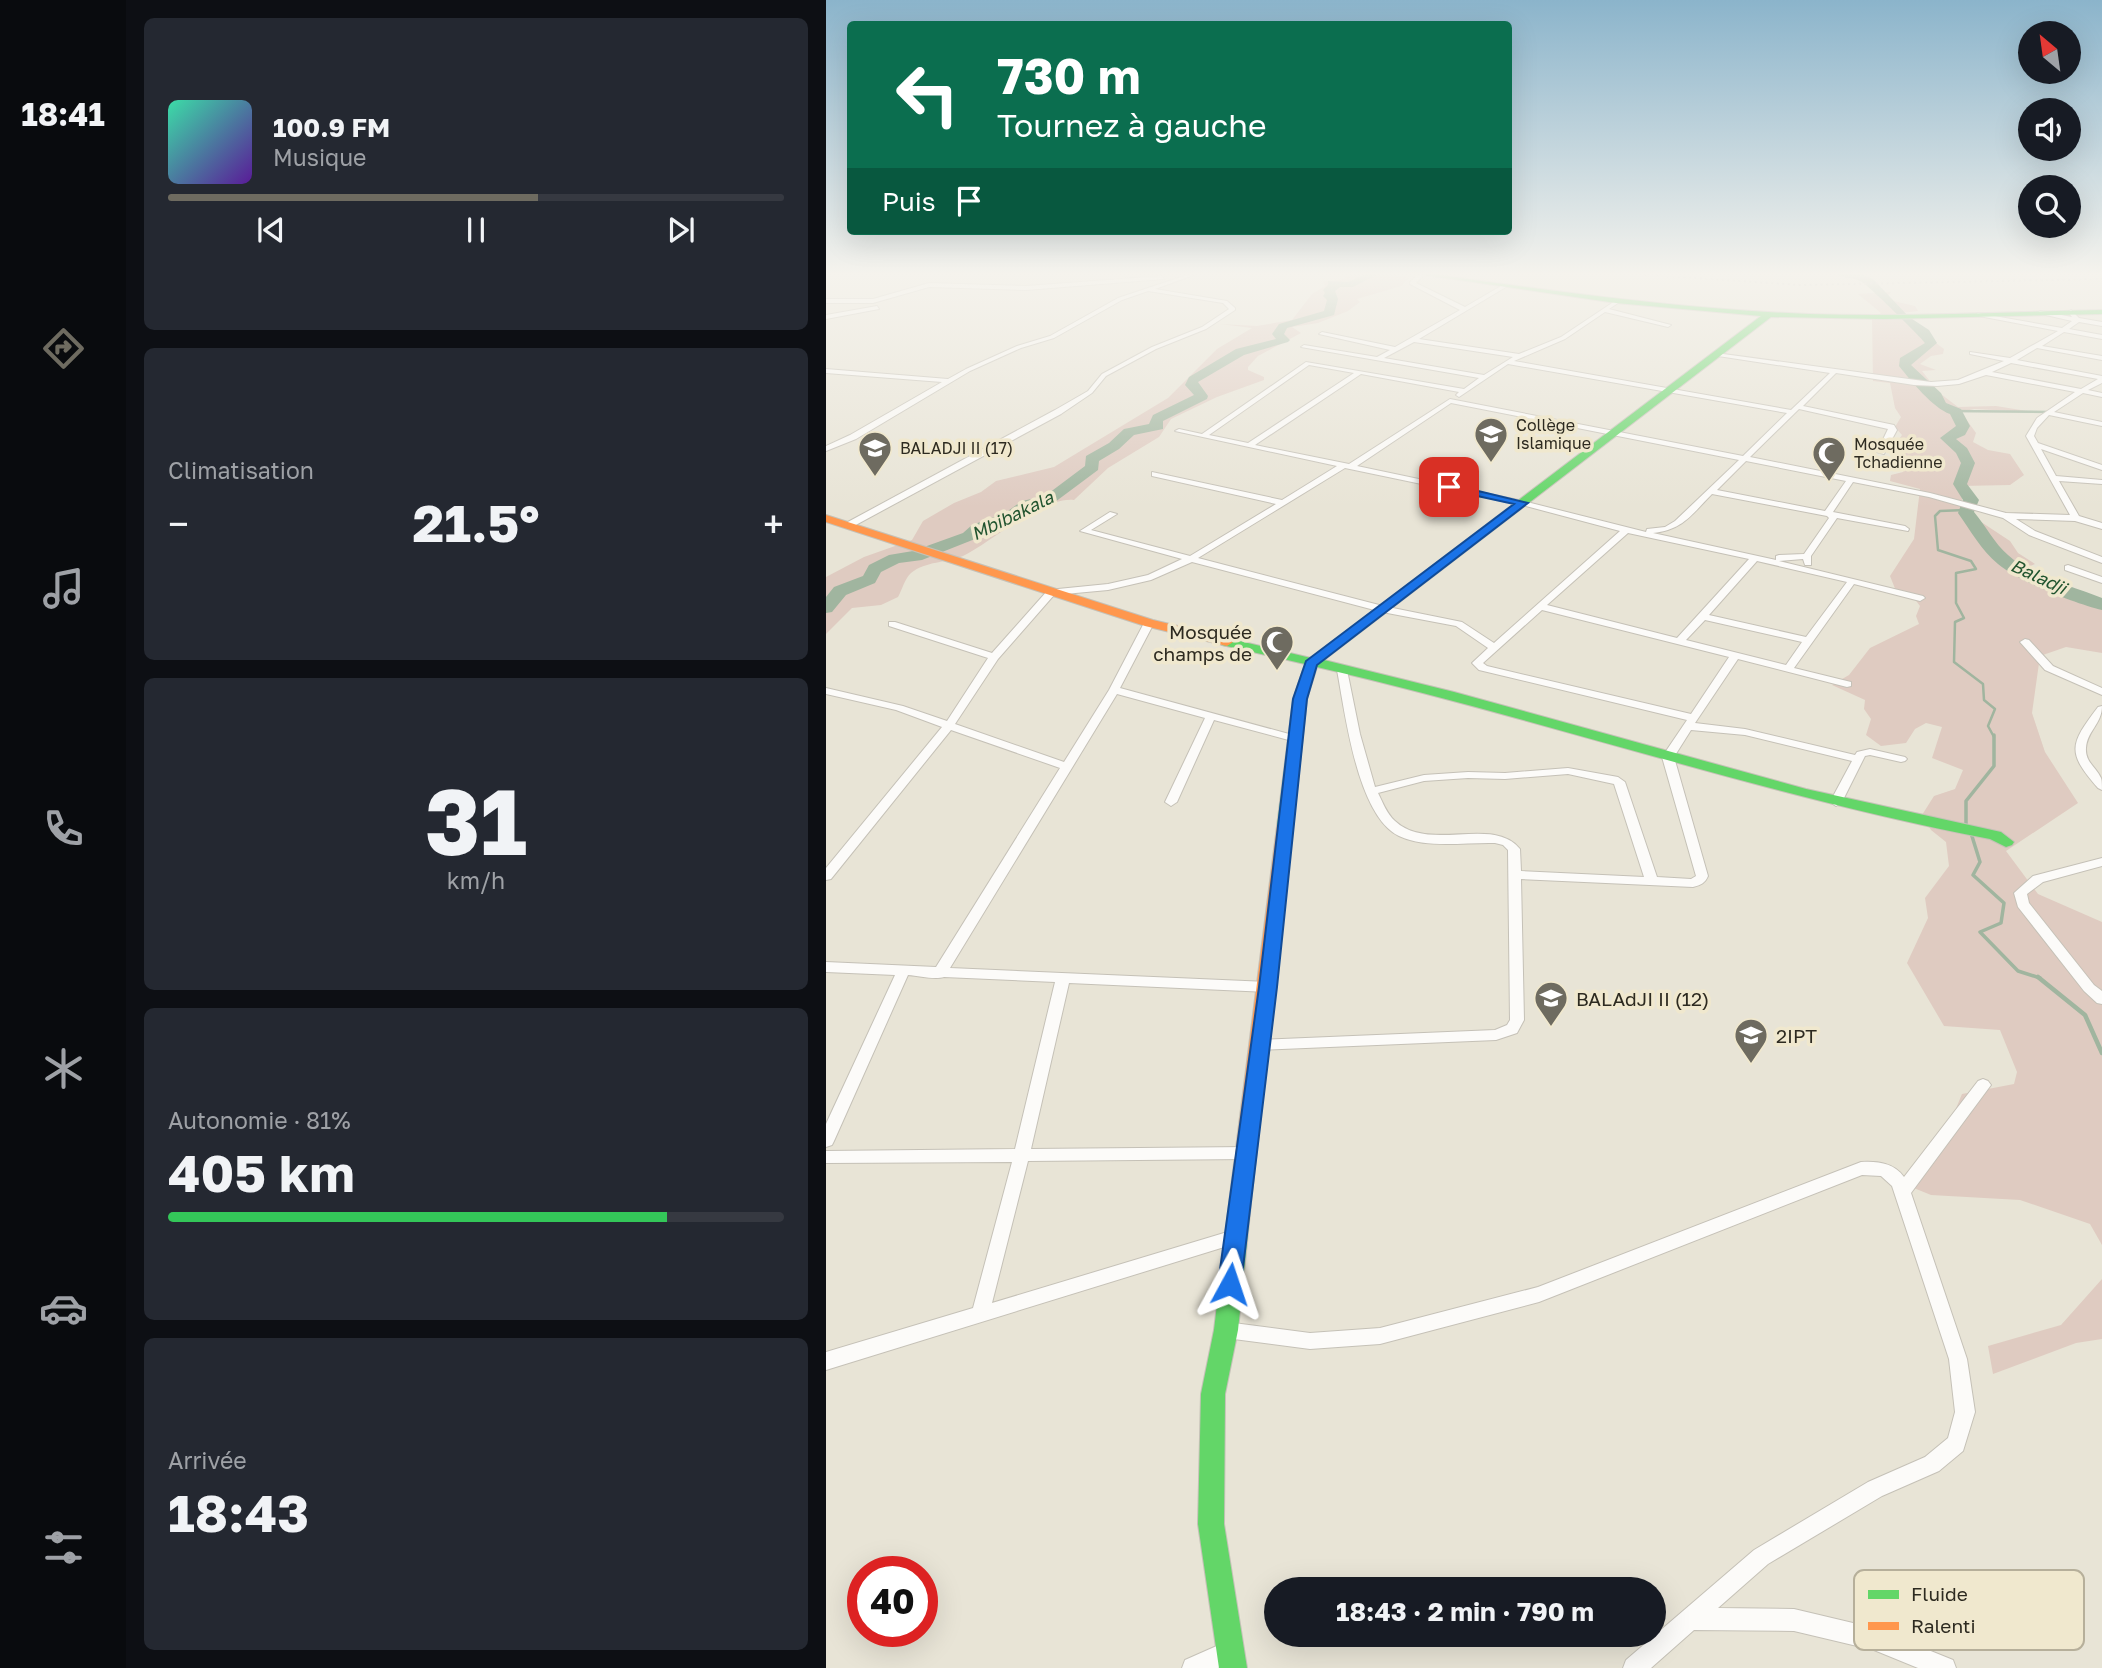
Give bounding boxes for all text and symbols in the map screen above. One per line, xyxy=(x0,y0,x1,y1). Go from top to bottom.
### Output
north arrow xyxy=(2018,21,2081,84)
map controls xyxy=(2018,21,2081,238)
text: 730 m xyxy=(997,46,1141,105)
icon: left xyxy=(882,49,973,140)
text: 18:41 xyxy=(21,95,105,133)
button: sound xyxy=(2018,98,2081,161)
text: Tournez à gauche xyxy=(997,106,1266,144)
text: 100.9 FM xyxy=(273,112,390,143)
text: Musique xyxy=(273,143,366,171)
button: search xyxy=(2018,175,2081,238)
icon: arrive xyxy=(950,182,988,220)
text: Puis xyxy=(882,186,936,217)
icon: previous xyxy=(252,211,290,249)
icon: pause xyxy=(457,211,495,249)
icon: next xyxy=(662,211,700,249)
icon: directions xyxy=(39,324,88,373)
school or university icon: Collège Islamique xyxy=(1472,415,1510,464)
place label: Collège Islamique xyxy=(1516,415,1591,453)
school or university icon: BALADJI II (17) xyxy=(856,429,894,478)
mosque icon: Mosquée Tchadienne xyxy=(1810,434,1848,483)
place label: Mosquée Tchadienne xyxy=(1854,434,1942,472)
place label: BALADJI II (17) xyxy=(900,438,1013,458)
text: Climatisation xyxy=(168,456,314,484)
pin xyxy=(1419,457,1479,517)
icon: arrive xyxy=(1430,468,1468,506)
water label: Mbibakala xyxy=(967,485,1057,544)
text: 21.5° xyxy=(412,491,540,553)
text: − xyxy=(168,501,189,546)
text: + xyxy=(763,501,784,546)
water label: Baladji xyxy=(2008,554,2072,599)
icon: music xyxy=(39,564,88,613)
place label: Mosquée champs de xyxy=(1153,620,1252,665)
mosque icon: Mosquée champs de xyxy=(1258,623,1296,672)
text: 31 xyxy=(425,766,527,875)
icon: phone xyxy=(39,804,88,853)
text: km/h xyxy=(447,866,505,894)
school or university icon: BALAdJI II (12) xyxy=(1532,979,1570,1028)
place label: BALAdJI II (12) xyxy=(1576,987,1709,1010)
school or university icon: 2IPT xyxy=(1732,1016,1770,1065)
place label: 2IPT xyxy=(1776,1024,1817,1047)
icon: climate xyxy=(39,1044,88,1093)
text: Autonomie · 81% xyxy=(168,1106,351,1134)
text: 405 km xyxy=(168,1141,355,1203)
position arrow xyxy=(1193,1247,1267,1321)
icon: car xyxy=(39,1284,88,1333)
text: Arrivée xyxy=(168,1446,247,1474)
text: 18:43 xyxy=(168,1481,309,1543)
icon: filters xyxy=(39,1523,88,1572)
speed limit sign: 40 xyxy=(847,1556,938,1647)
legend xyxy=(1854,1570,2084,1650)
text: Fluide xyxy=(1911,1582,1968,1605)
text: 18:43 · 2 min · 790 m xyxy=(1336,1596,1594,1627)
text: Ralenti xyxy=(1911,1614,1976,1637)

